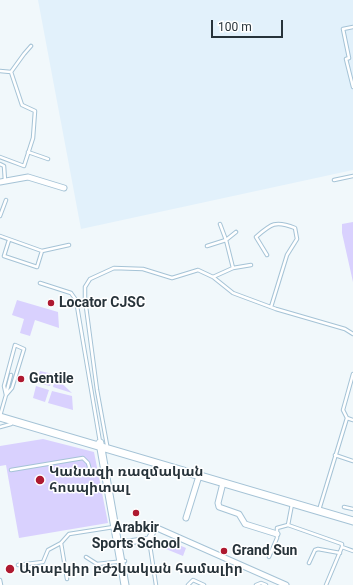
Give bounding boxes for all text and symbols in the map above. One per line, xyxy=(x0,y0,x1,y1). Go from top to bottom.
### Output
scale bar xyxy=(213,12,285,38)
text: 100 m xyxy=(218,20,252,34)
place label: Locator CJSC xyxy=(59,295,145,311)
marker: Locator CJSC xyxy=(46,298,56,308)
place label: Gentile xyxy=(29,371,74,387)
marker: Gentile xyxy=(16,374,26,384)
place label: Կանազի ռազմական հոսպիտալ xyxy=(49,464,204,496)
marker: Կանազի ռազմական հոսպիտալ xyxy=(34,474,46,486)
marker: Arabkir Sports School xyxy=(131,508,141,518)
place label: Arabkir Sports School xyxy=(92,520,180,552)
place label: Grand Sun xyxy=(232,543,297,559)
marker: Grand Sun xyxy=(219,546,229,556)
place label: Արաբկիր բժշկական համալիր xyxy=(19,561,243,577)
marker: Արաբկիր բժշկական համալիր xyxy=(4,563,16,575)

